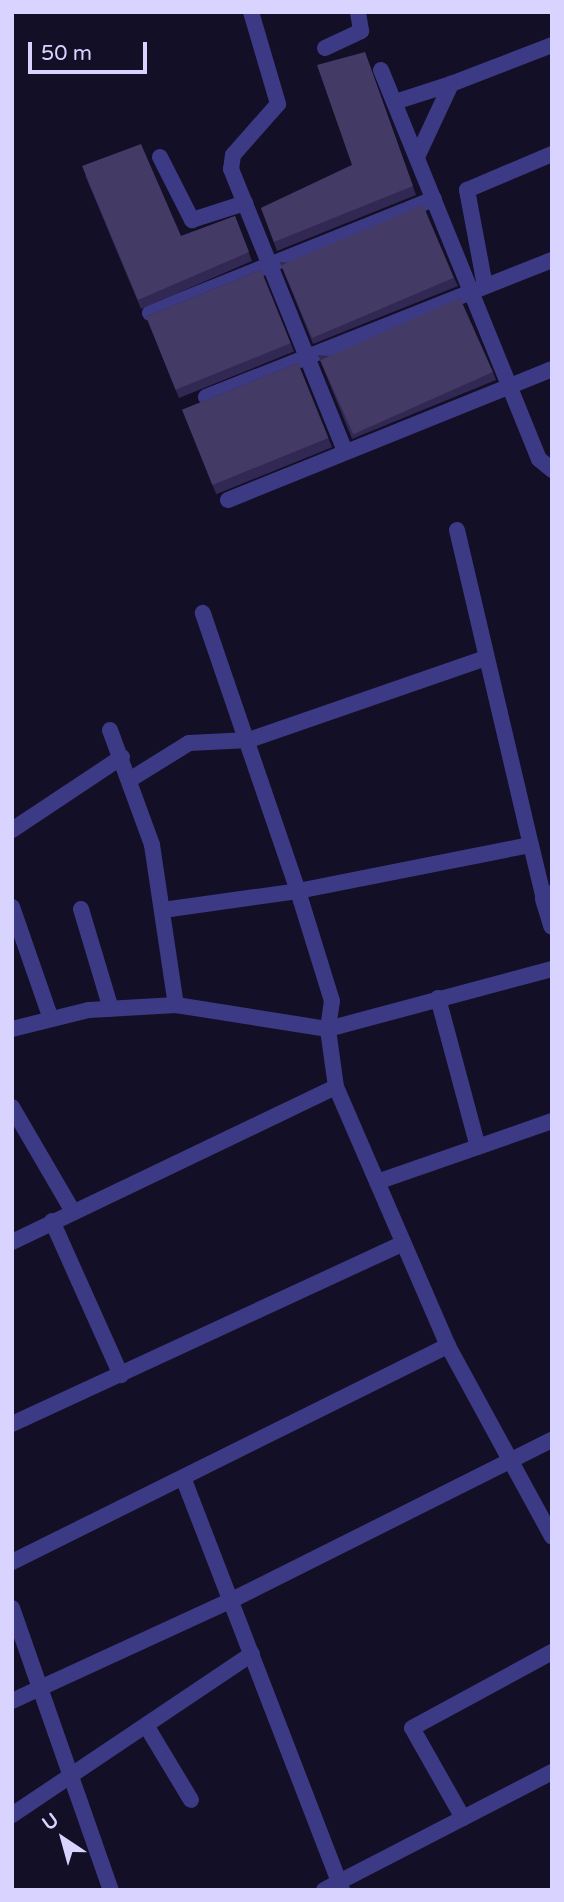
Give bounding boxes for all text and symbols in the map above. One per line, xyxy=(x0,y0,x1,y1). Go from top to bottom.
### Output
scale bar xyxy=(32,28,150,72)
text: 50 m xyxy=(41,41,92,66)
north arrow xyxy=(28,1804,98,1874)
text: U xyxy=(38,1809,63,1835)

